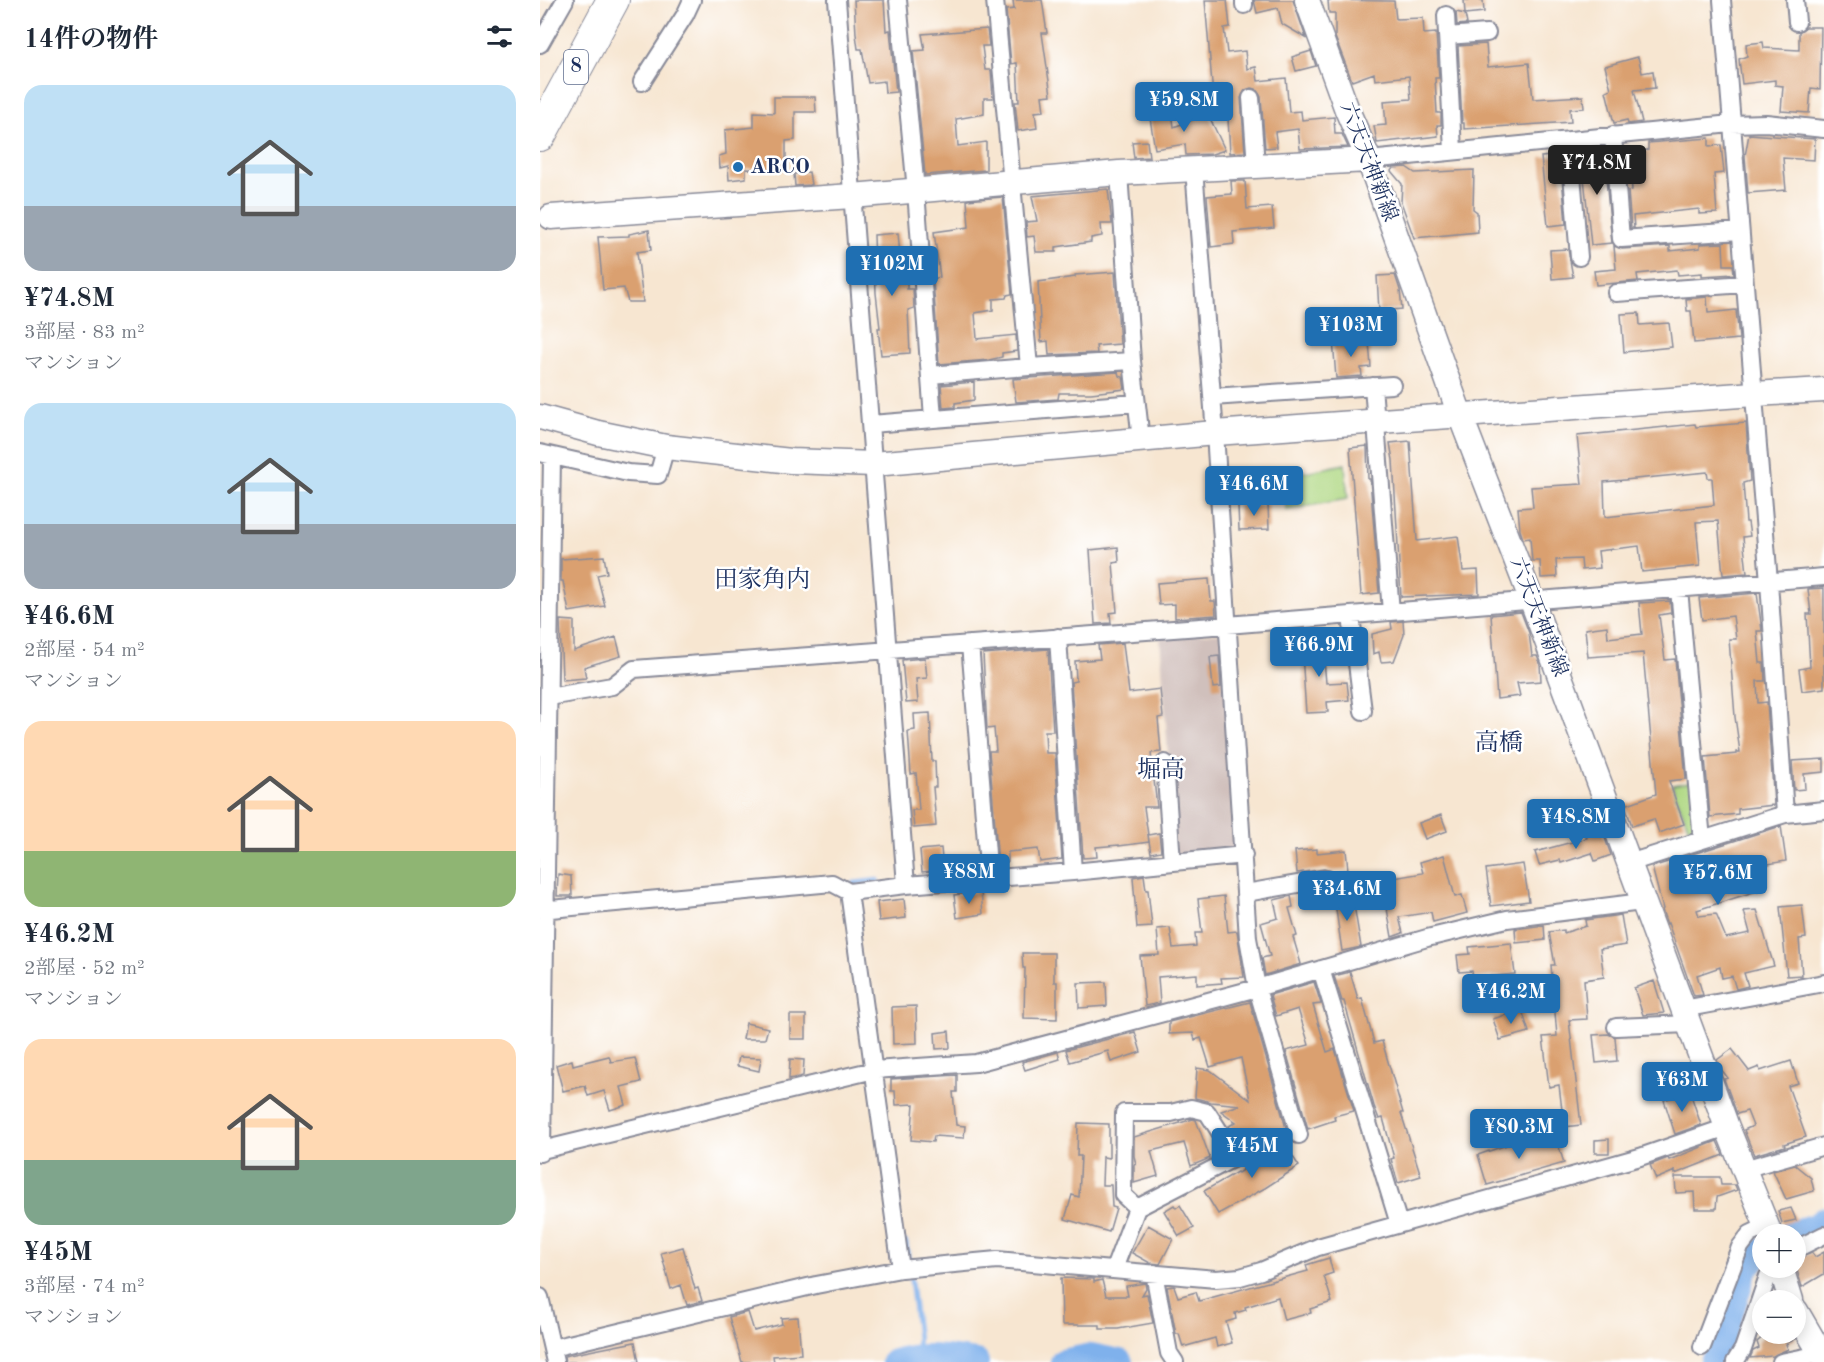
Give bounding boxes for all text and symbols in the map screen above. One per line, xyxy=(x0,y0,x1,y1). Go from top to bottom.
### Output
icon: filters xyxy=(483,20,516,53)
text: 14件の物件 xyxy=(24,27,158,53)
road number: 8 xyxy=(564,50,588,84)
pin: ¥59.8M xyxy=(1135,82,1233,133)
text: ¥59.8M xyxy=(1149,91,1219,111)
street label: 六天天神新線 xyxy=(1336,99,1402,225)
icon: home xyxy=(216,124,324,232)
pin: ¥74.8M xyxy=(1548,145,1646,196)
text: ¥74.8M xyxy=(1562,154,1632,174)
place label: ARCO xyxy=(750,157,810,178)
marker: ARCO xyxy=(731,160,745,174)
pin: ¥102M xyxy=(850,246,934,297)
text: ¥102M xyxy=(860,255,924,275)
text: ¥74.8M xyxy=(24,286,115,312)
pin: ¥103M xyxy=(1309,307,1393,358)
text: ¥103M xyxy=(1319,316,1383,336)
text: 3部屋 · 83 m² xyxy=(24,323,145,343)
text: マンション xyxy=(24,354,123,374)
icon: home xyxy=(216,442,324,550)
pin: ¥46.6M xyxy=(1205,466,1303,517)
text: ¥46.6M xyxy=(1219,475,1289,495)
street label: 六天天神新線 xyxy=(1506,554,1572,680)
district label: 田家角内 xyxy=(714,566,810,593)
text: ¥46.6M xyxy=(24,604,115,630)
pin: ¥66.9M xyxy=(1270,627,1368,678)
text: ¥66.9M xyxy=(1284,636,1354,656)
text: 2部屋 · 54 m² xyxy=(24,641,145,661)
text: マンション xyxy=(24,672,123,692)
district label: 高橋 xyxy=(1475,729,1523,756)
district label: 堀高 xyxy=(1137,756,1185,783)
icon: home xyxy=(216,760,324,868)
pin: ¥48.8M xyxy=(1527,799,1625,850)
text: ¥48.8M xyxy=(1541,808,1611,828)
pin: ¥88M xyxy=(933,854,1005,905)
pin: ¥57.6M xyxy=(1669,855,1767,906)
text: ¥88M xyxy=(943,863,995,883)
text: ¥57.6M xyxy=(1683,864,1753,884)
pin: ¥34.6M xyxy=(1298,871,1396,922)
text: ¥34.6M xyxy=(1312,880,1382,900)
text: ¥46.2M xyxy=(24,922,115,948)
text: 2部屋 · 52 m² xyxy=(24,959,145,979)
pin: ¥46.2M xyxy=(1462,974,1560,1025)
text: ¥46.2M xyxy=(1476,983,1546,1003)
text: マンション xyxy=(24,990,123,1010)
pin: ¥63M xyxy=(1646,1062,1718,1113)
text: ¥63M xyxy=(1656,1071,1708,1091)
icon: home xyxy=(216,1078,324,1186)
pin: ¥80.3M xyxy=(1470,1109,1568,1160)
text: ¥80.3M xyxy=(1484,1118,1554,1138)
pin: ¥45M xyxy=(1216,1128,1288,1179)
text: ¥45M xyxy=(1226,1137,1278,1157)
map controls xyxy=(1752,1224,1806,1344)
button: + xyxy=(1752,1224,1806,1278)
text: ¥45M xyxy=(24,1240,92,1266)
text: 3部屋 · 74 m² xyxy=(24,1277,145,1297)
button: − xyxy=(1752,1290,1806,1344)
text: マンション xyxy=(24,1308,123,1328)

